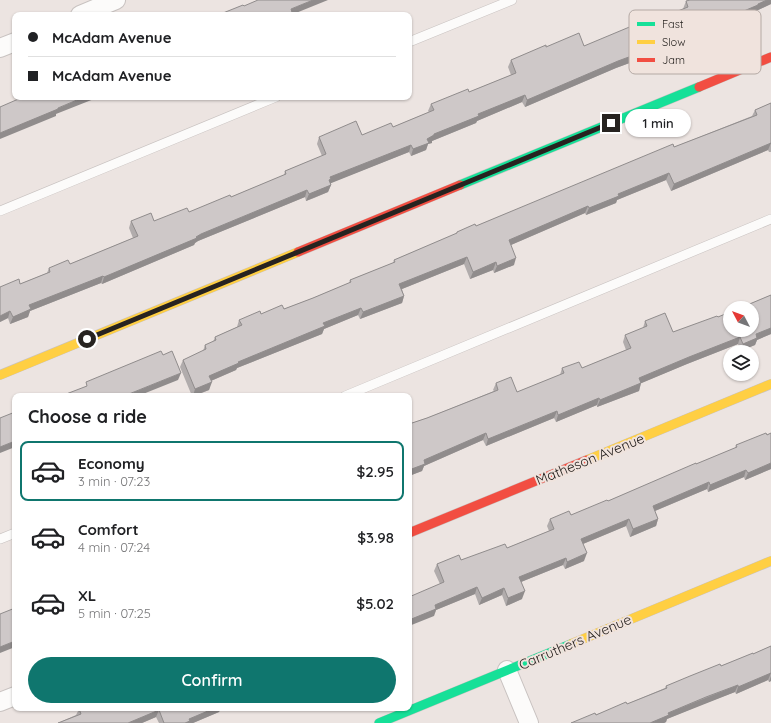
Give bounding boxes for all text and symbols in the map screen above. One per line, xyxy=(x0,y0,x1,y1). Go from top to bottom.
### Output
legend xyxy=(629,10,761,74)
text: Fast xyxy=(662,17,684,31)
text: McAdam Avenue xyxy=(52,28,172,47)
text: Slow xyxy=(662,35,686,49)
text: Jam xyxy=(662,53,685,67)
text: McAdam Avenue xyxy=(52,66,172,85)
callout: 1 min xyxy=(625,109,691,137)
route end xyxy=(602,114,620,132)
text: 1 min xyxy=(642,115,674,131)
north arrow xyxy=(723,301,759,337)
map controls xyxy=(723,301,759,381)
route start xyxy=(78,330,96,348)
button: layers xyxy=(723,345,759,381)
text: Choose a ride xyxy=(28,405,147,428)
street label: Matheson Avenue xyxy=(533,429,647,489)
icon: car xyxy=(30,453,66,489)
text: Economy xyxy=(78,454,145,473)
text: $2.95 xyxy=(356,462,394,481)
text: 3 min · 07:23 xyxy=(78,473,150,489)
icon: car xyxy=(30,519,66,555)
text: Comfort xyxy=(78,520,139,539)
text: $3.98 xyxy=(357,528,394,547)
text: 4 min · 07:24 xyxy=(78,539,150,555)
icon: car xyxy=(30,585,66,621)
text: XL xyxy=(78,586,96,605)
text: $5.02 xyxy=(356,594,394,613)
text: 5 min · 07:25 xyxy=(78,605,151,621)
street label: Carruthers Avenue xyxy=(516,610,634,674)
button: Confirm xyxy=(28,657,396,703)

